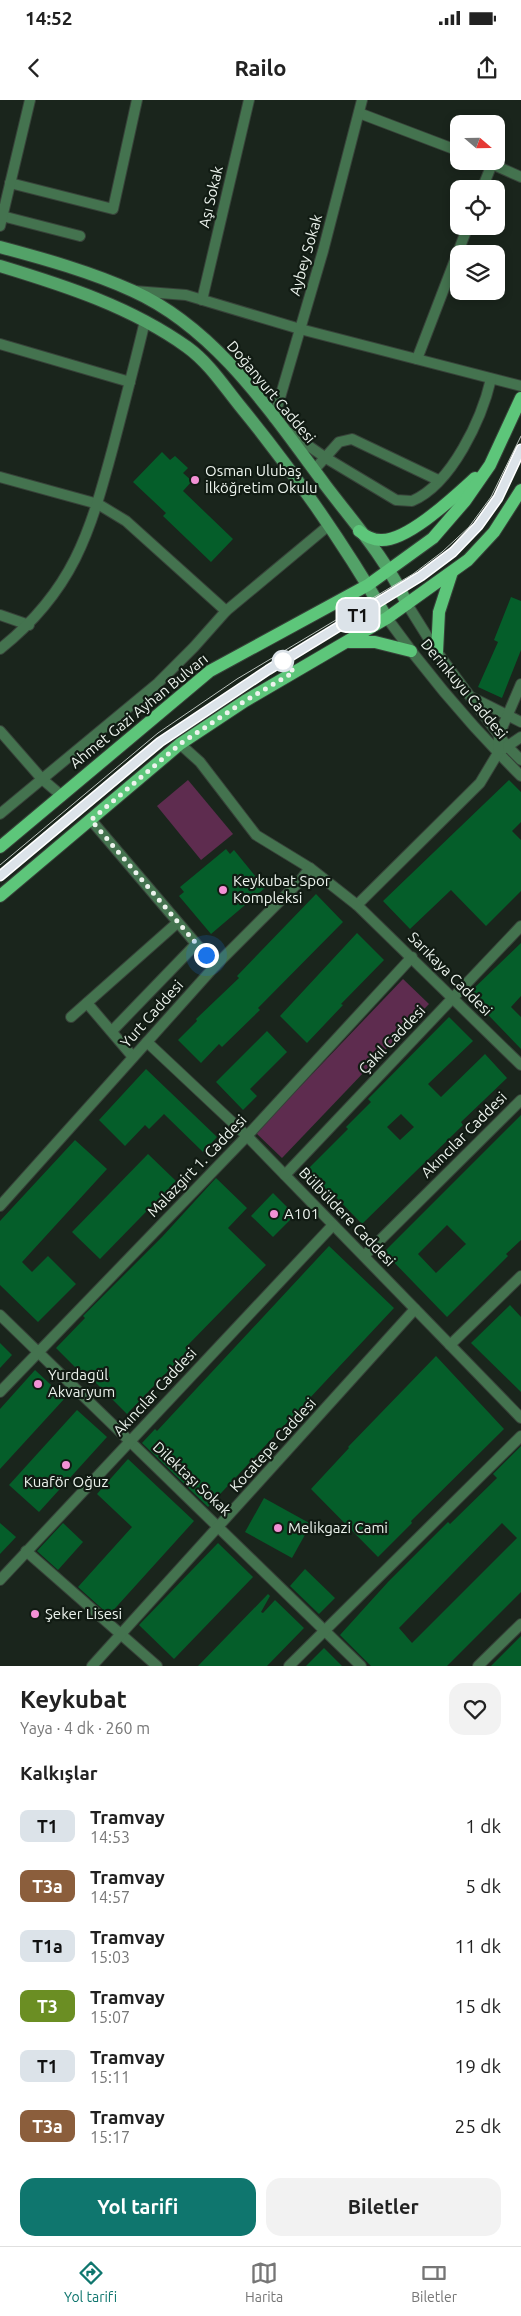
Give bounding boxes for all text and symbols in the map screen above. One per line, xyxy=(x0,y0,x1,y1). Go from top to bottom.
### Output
text: 14:52 xyxy=(25,7,73,29)
icon: back xyxy=(20,54,48,82)
icon: share xyxy=(473,54,501,82)
text: Railo xyxy=(235,55,286,80)
north arrow xyxy=(450,115,505,170)
map controls xyxy=(450,115,505,300)
street label: Aşı Sokak xyxy=(195,164,226,229)
button: locate xyxy=(450,180,505,235)
street label: Aybey Sokak xyxy=(286,212,325,298)
button: layers xyxy=(450,245,505,300)
street label: Doğanyurt Caddesi xyxy=(224,337,319,446)
place label: Osman Ulubaş İlköğretim Okulu xyxy=(205,462,318,496)
marker: Osman Ulubaş İlköğretim Okulu xyxy=(189,474,201,486)
line badge: T1 xyxy=(336,599,380,631)
text: T1 xyxy=(348,605,368,625)
street label: Derinkuyu Caddesi xyxy=(418,635,511,742)
street label: Ahmet Gazi Ayhan Bulvarı xyxy=(66,650,211,771)
unlabelled marker xyxy=(272,650,294,672)
place label: Keykubat Spor Kompleksi xyxy=(233,872,331,906)
marker: Keykubat Spor Kompleksi xyxy=(217,884,229,896)
street label: Sarıkaya Caddesi xyxy=(405,928,496,1019)
your location xyxy=(194,943,219,968)
street label: Yurt Caddesi xyxy=(117,976,186,1051)
street label: Çakıl Caddesi xyxy=(355,1002,428,1077)
street label: Akıncılar Caddesi xyxy=(417,1088,510,1181)
street label: Malazgirt 1. Caddesi xyxy=(144,1111,250,1220)
street label: Bülbüldere Caddesi xyxy=(296,1164,399,1270)
place label: A101 xyxy=(284,1205,319,1222)
marker: A101 xyxy=(268,1208,280,1220)
street label: Akıncılar Caddesi xyxy=(110,1344,200,1439)
place label: Yurdagül Akvaryum xyxy=(48,1366,115,1400)
marker: Yurdagül Akvaryum xyxy=(32,1378,44,1390)
street label: Kocatepe Caddesi xyxy=(226,1394,319,1495)
street label: Dilektaşı Sokak xyxy=(150,1438,235,1519)
marker: Kuaför Oğuz xyxy=(60,1459,72,1471)
place label: Kuaför Oğuz xyxy=(24,1473,108,1490)
place label: Melikgazi Cami xyxy=(288,1519,388,1536)
marker: Melikgazi Cami xyxy=(272,1522,284,1534)
place label: Şeker Lisesi xyxy=(45,1605,122,1622)
marker: Şeker Lisesi xyxy=(29,1608,41,1620)
button: heart xyxy=(449,1683,501,1735)
text: Keykubat xyxy=(20,1686,127,1713)
text: Yaya · 4 dk · 260 m xyxy=(20,1719,150,1737)
text: Kalkışlar xyxy=(20,1762,98,1784)
text: Tramvay xyxy=(90,1806,165,1828)
text: 1 dk xyxy=(465,1815,501,1837)
text: T1 xyxy=(37,1816,58,1836)
text: 14:53 xyxy=(90,1828,130,1846)
text: Tramvay xyxy=(90,1866,165,1888)
text: 5 dk xyxy=(465,1875,501,1897)
text: T3a xyxy=(32,1876,63,1896)
text: 14:57 xyxy=(90,1888,130,1906)
text: Tramvay xyxy=(90,1926,165,1948)
text: 11 dk xyxy=(455,1935,501,1957)
text: T1a xyxy=(32,1936,63,1956)
text: 15:03 xyxy=(90,1948,130,1966)
text: Tramvay xyxy=(90,1986,165,2008)
text: 15 dk xyxy=(455,1995,501,2017)
text: T3 xyxy=(37,1996,58,2016)
text: 15:07 xyxy=(90,2008,130,2026)
text: Tramvay xyxy=(90,2046,165,2068)
text: 19 dk xyxy=(455,2055,501,2077)
text: T1 xyxy=(37,2056,58,2076)
text: 15:11 xyxy=(90,2068,130,2086)
text: Tramvay xyxy=(90,2106,165,2128)
text: 25 dk xyxy=(455,2115,501,2137)
text: T3a xyxy=(32,2116,63,2136)
text: 15:17 xyxy=(90,2128,130,2146)
button: Yol tarifi xyxy=(20,2178,256,2236)
button: Biletler xyxy=(266,2178,501,2236)
tab: Yol tarifi xyxy=(64,2259,117,2305)
tab: Harita xyxy=(245,2259,283,2305)
tab: Biletler xyxy=(411,2259,457,2305)

